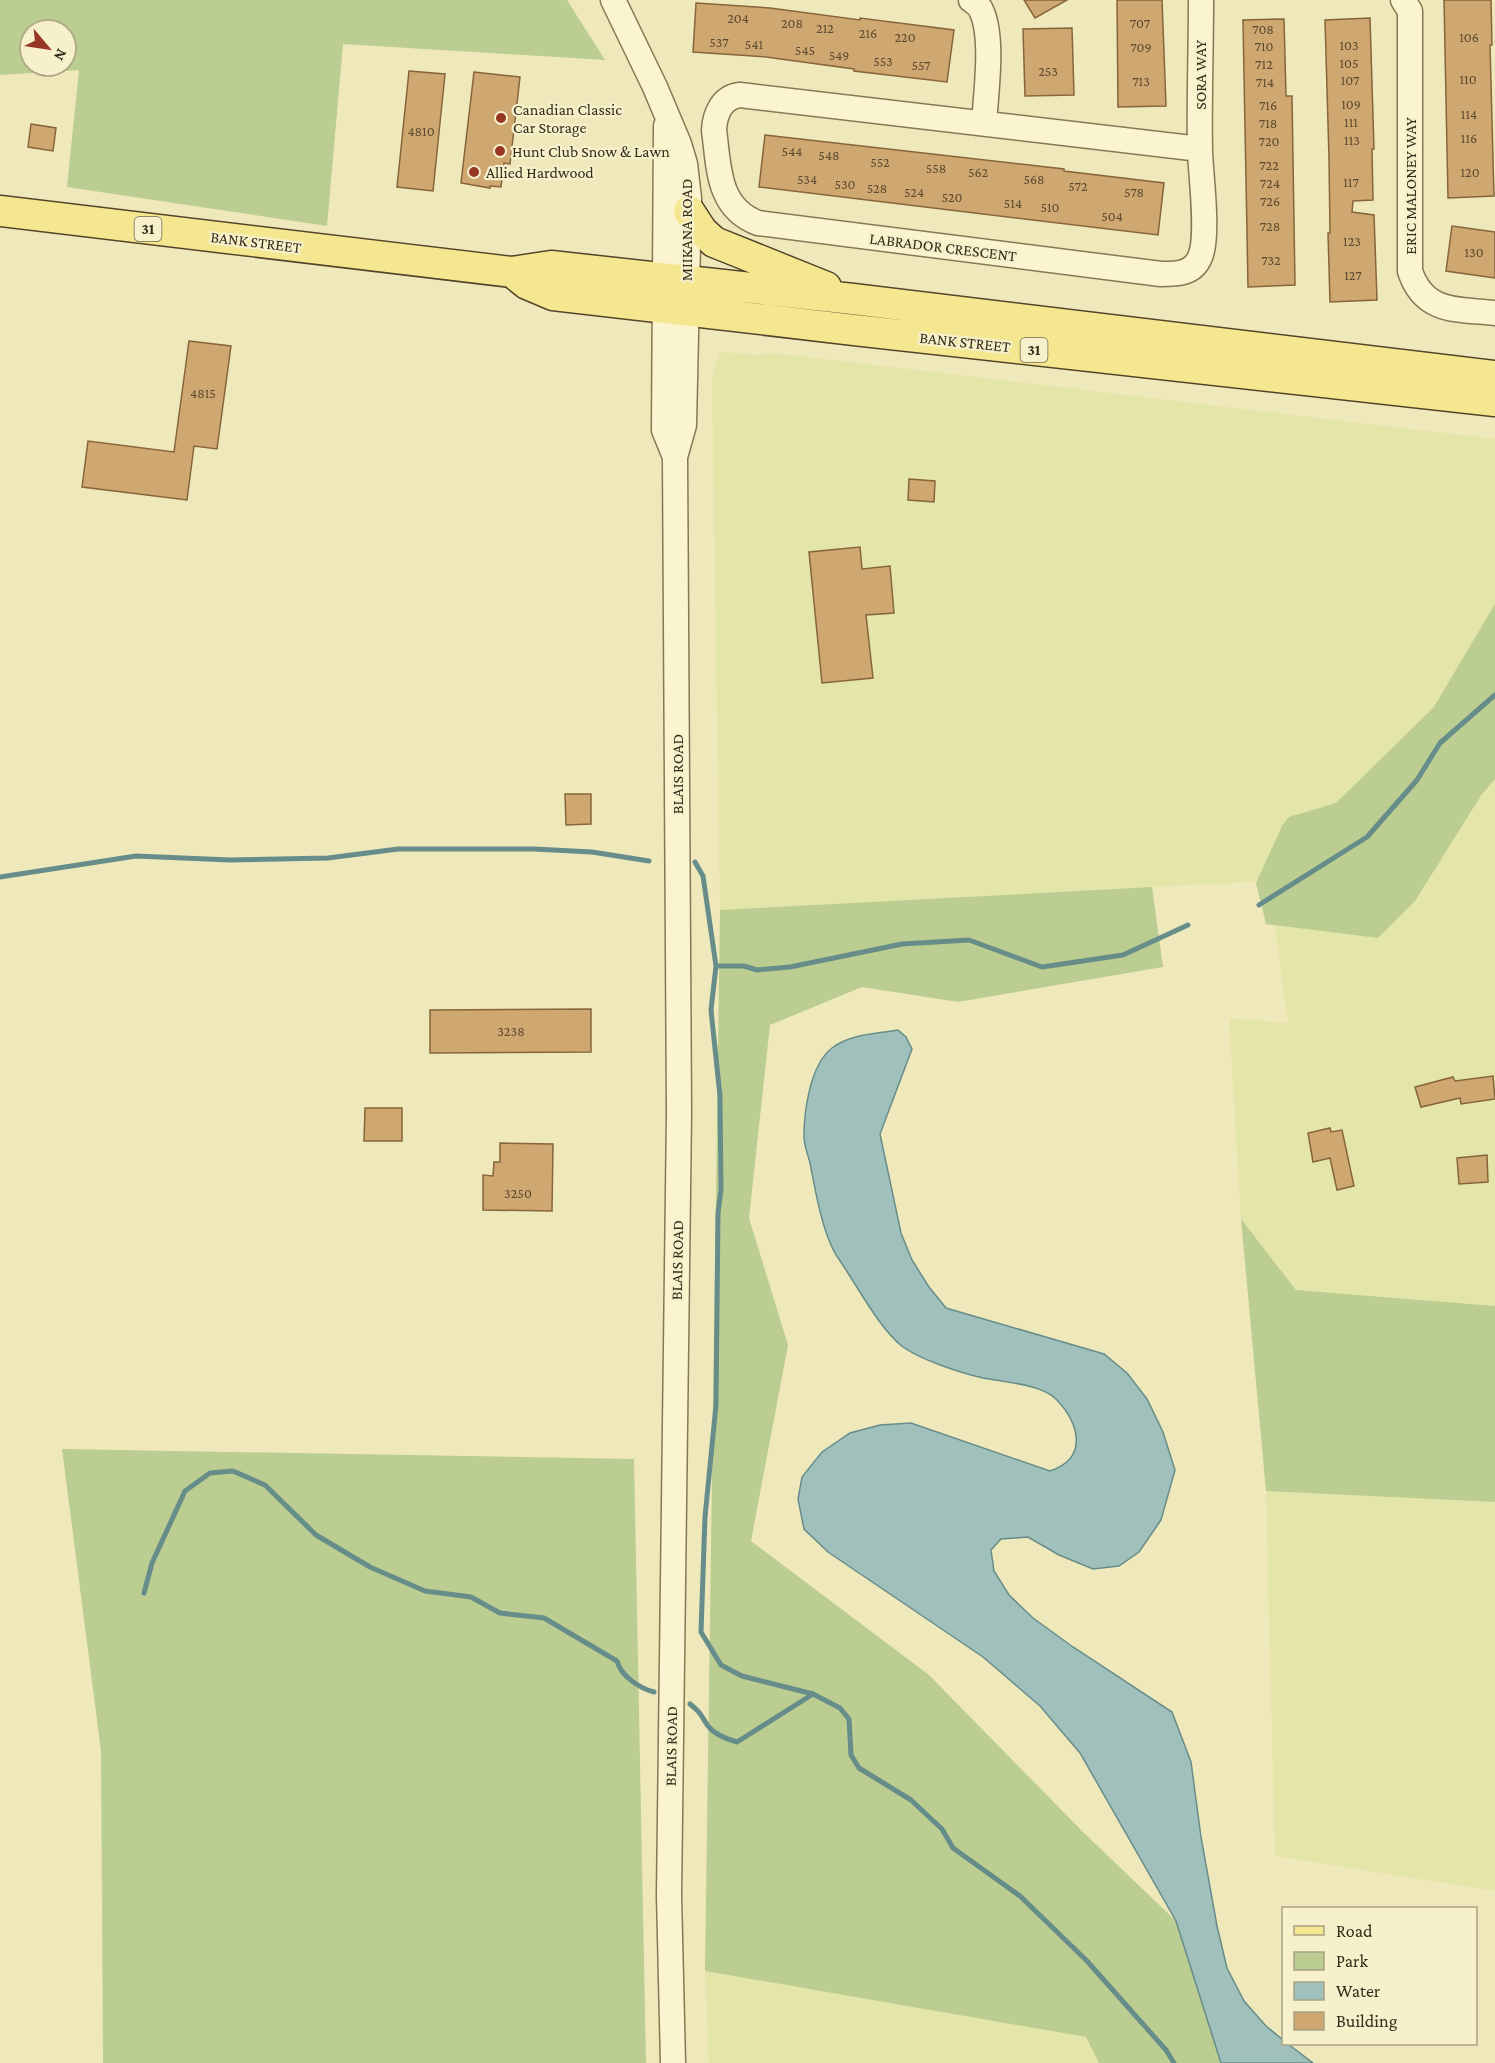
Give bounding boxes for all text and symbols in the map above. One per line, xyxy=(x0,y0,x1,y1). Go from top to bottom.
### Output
house number: 204 xyxy=(727,10,749,26)
house number: 208 xyxy=(781,15,803,31)
house number: 707 xyxy=(1130,15,1151,31)
north arrow xyxy=(18,18,78,78)
house number: 212 xyxy=(816,20,834,36)
house number: 708 xyxy=(1252,21,1274,37)
house number: 216 xyxy=(859,25,877,41)
house number: 220 xyxy=(894,29,916,45)
house number: 106 xyxy=(1459,29,1479,45)
house number: 537 xyxy=(709,34,729,50)
house number: 541 xyxy=(745,36,764,52)
house number: 103 xyxy=(1339,37,1359,53)
house number: 710 xyxy=(1254,38,1274,54)
house number: 709 xyxy=(1130,39,1152,55)
street label: SORA WAY xyxy=(1192,40,1209,110)
house number: 545 xyxy=(795,42,815,58)
text: N xyxy=(51,46,71,64)
house number: 549 xyxy=(829,47,849,63)
house number: 553 xyxy=(873,53,893,69)
house number: 105 xyxy=(1339,55,1359,71)
house number: 712 xyxy=(1255,56,1273,72)
house number: 557 xyxy=(911,57,931,73)
house number: 253 xyxy=(1038,63,1058,79)
house number: 110 xyxy=(1459,71,1477,87)
house number: 107 xyxy=(1341,72,1360,88)
house number: 713 xyxy=(1132,73,1150,89)
house number: 714 xyxy=(1256,74,1274,90)
house number: 109 xyxy=(1341,96,1361,112)
house number: 716 xyxy=(1259,97,1277,113)
place label: Canadian Classic Car Storage xyxy=(513,101,622,137)
house number: 114 xyxy=(1461,106,1477,122)
marker: Canadian Classic Car Storage xyxy=(494,111,508,125)
house number: 111 xyxy=(1344,114,1358,130)
house number: 718 xyxy=(1259,115,1277,131)
street label: ERIC MALONEY WAY xyxy=(1402,117,1419,255)
house number: 4810 xyxy=(407,123,435,139)
house number: 116 xyxy=(1461,130,1477,146)
house number: 113 xyxy=(1344,132,1360,148)
house number: 720 xyxy=(1258,133,1280,149)
place label: Hunt Club Snow & Lawn xyxy=(512,143,670,160)
house number: 544 xyxy=(782,143,802,159)
marker: Hunt Club Snow & Lawn xyxy=(493,144,507,158)
house number: 548 xyxy=(818,147,840,163)
house number: 552 xyxy=(870,154,890,170)
house number: 722 xyxy=(1259,157,1279,173)
house number: 558 xyxy=(926,160,946,176)
place label: Allied Hardwood xyxy=(486,164,594,181)
house number: 562 xyxy=(968,164,988,180)
house number: 120 xyxy=(1460,164,1480,180)
marker: Allied Hardwood xyxy=(467,165,481,179)
house number: 534 xyxy=(797,171,817,187)
house number: 568 xyxy=(1023,171,1045,187)
house number: 117 xyxy=(1343,174,1359,190)
house number: 724 xyxy=(1260,175,1280,191)
house number: 530 xyxy=(835,176,856,192)
house number: 572 xyxy=(1068,178,1088,194)
street label: MIIKANA ROAD xyxy=(678,179,695,281)
house number: 528 xyxy=(867,180,887,196)
house number: 524 xyxy=(904,184,924,200)
house number: 578 xyxy=(1124,184,1144,200)
house number: 520 xyxy=(942,189,963,205)
house number: 726 xyxy=(1260,193,1280,209)
house number: 514 xyxy=(1004,195,1022,211)
house number: 510 xyxy=(1040,199,1060,215)
house number: 504 xyxy=(1101,208,1123,224)
road number: 31 xyxy=(134,217,162,241)
house number: 728 xyxy=(1260,218,1280,234)
street label: BANK STREET xyxy=(210,228,303,256)
street label: LABRADOR CRESCENT xyxy=(868,230,1018,265)
house number: 123 xyxy=(1343,233,1361,249)
house number: 130 xyxy=(1464,244,1484,260)
house number: 732 xyxy=(1261,252,1281,268)
house number: 127 xyxy=(1344,267,1362,283)
street label: BANK STREET xyxy=(919,329,1012,355)
road number: 31 xyxy=(1020,338,1048,362)
house number: 4815 xyxy=(190,385,216,401)
street label: BLAIS ROAD xyxy=(669,734,686,814)
house number: 3238 xyxy=(497,1023,525,1039)
house number: 3250 xyxy=(504,1185,532,1201)
street label: BLAIS ROAD xyxy=(668,1220,686,1300)
street label: BLAIS ROAD xyxy=(662,1706,680,1786)
legend xyxy=(1282,1907,1477,2045)
text: Road xyxy=(1336,1921,1373,1941)
text: Park xyxy=(1336,1951,1368,1971)
text: Water xyxy=(1336,1981,1381,2001)
text: Building xyxy=(1336,2011,1398,2031)

